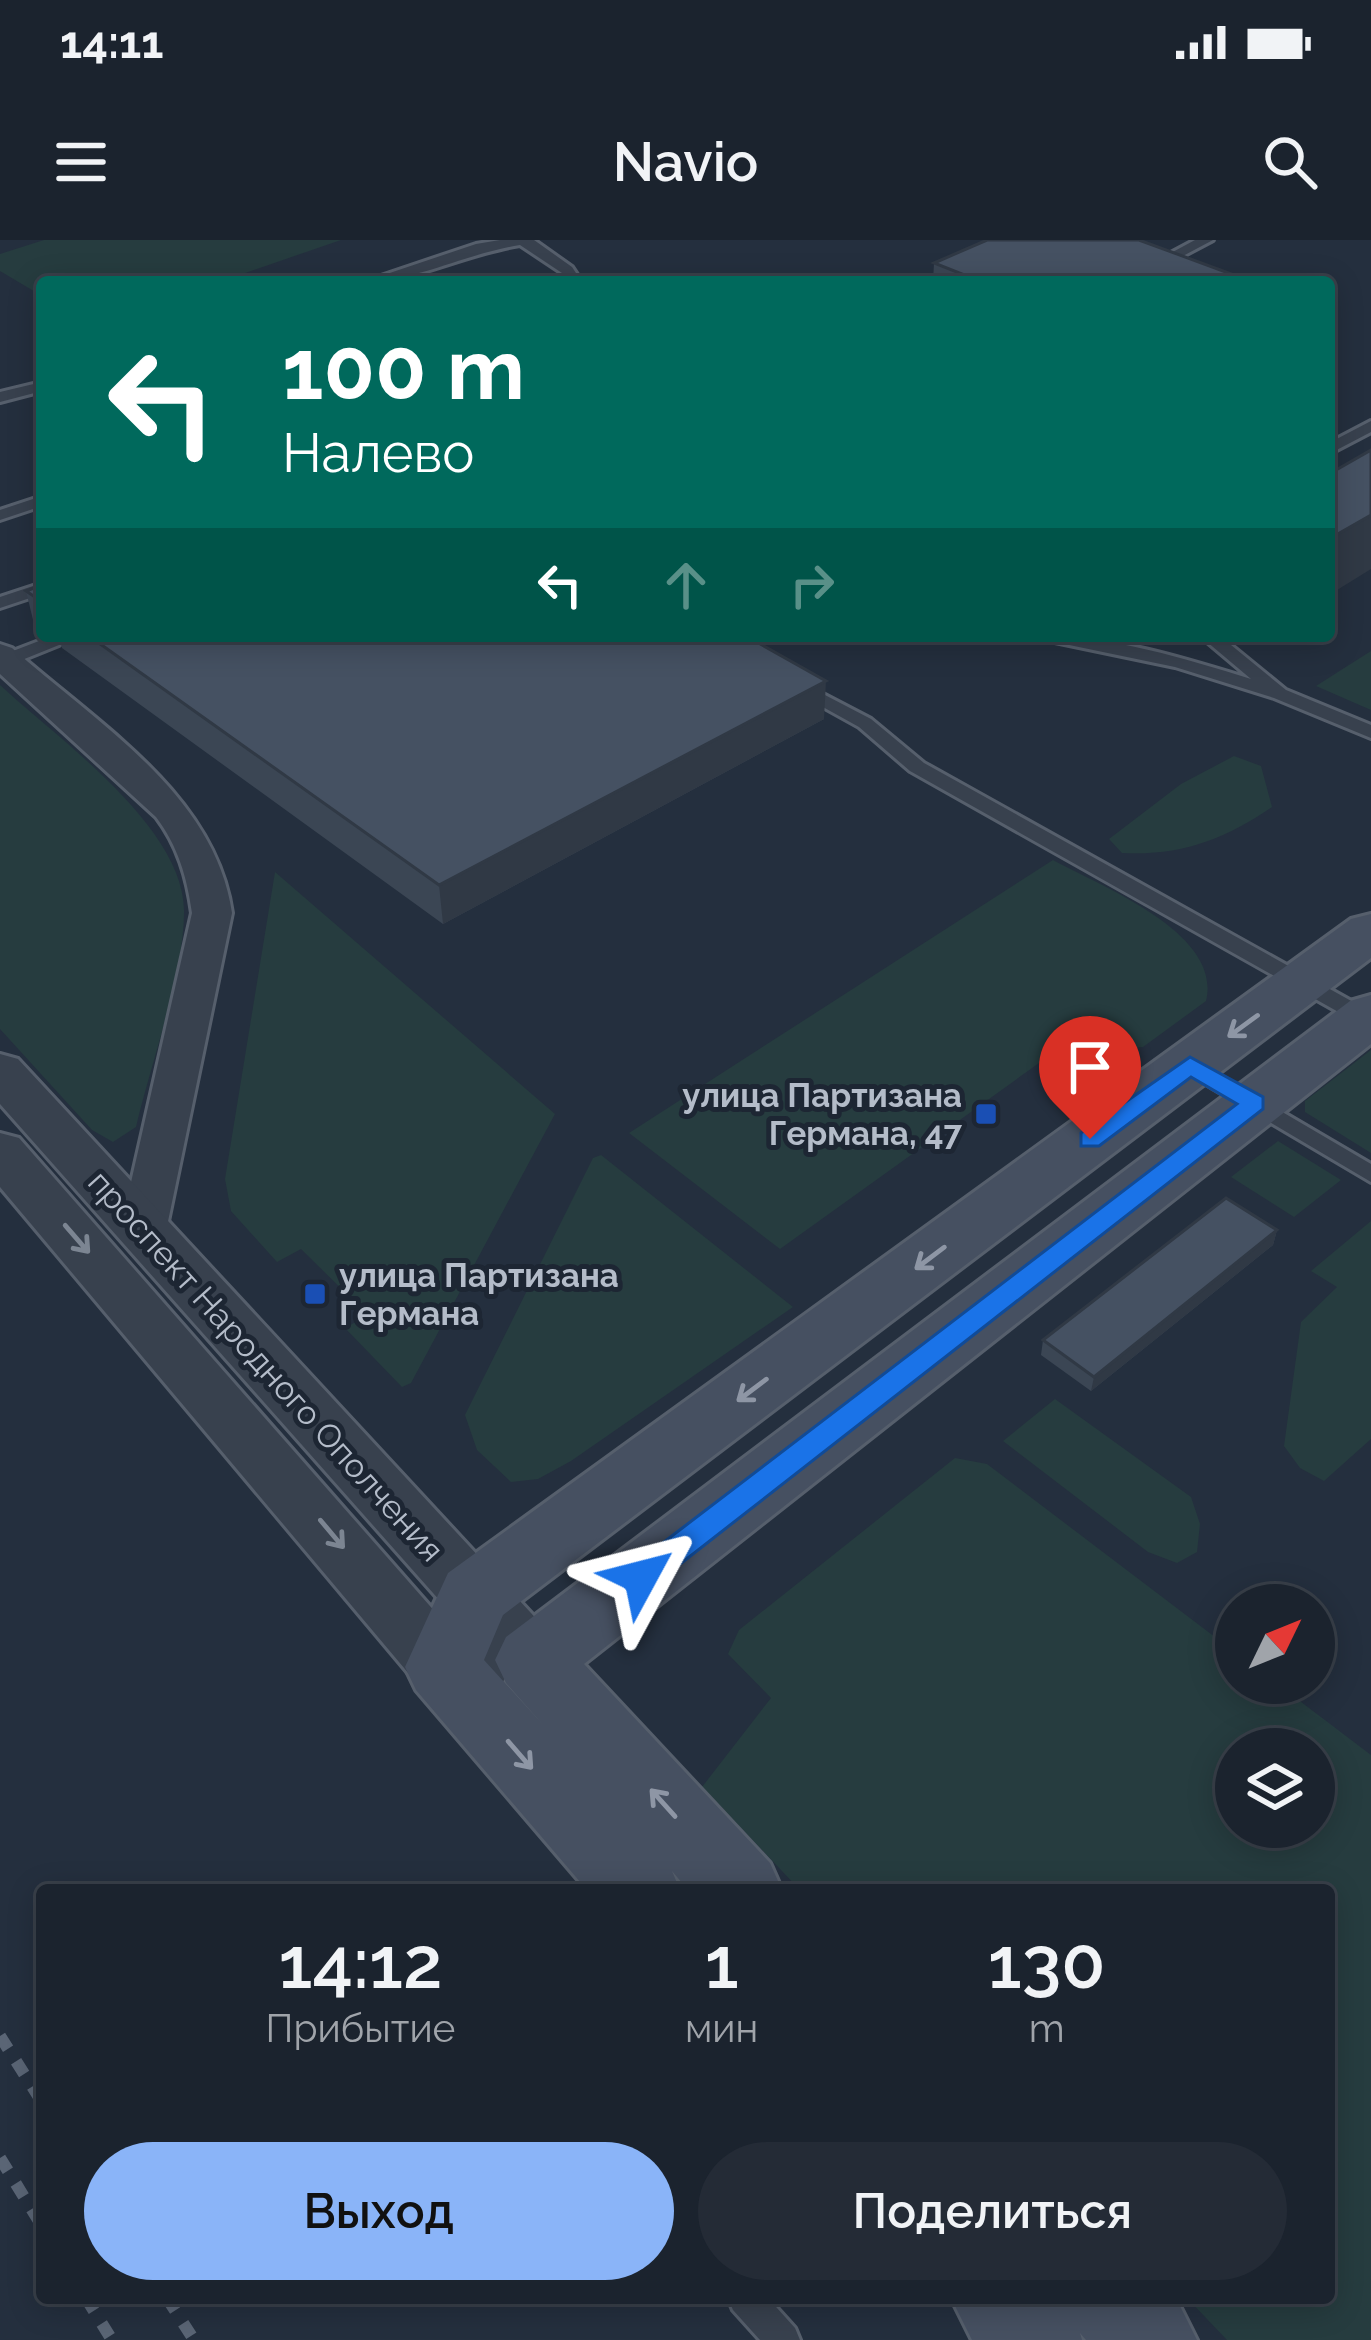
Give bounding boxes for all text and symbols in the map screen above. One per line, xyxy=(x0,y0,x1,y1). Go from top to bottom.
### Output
text: 14:11 xyxy=(60,16,164,69)
icon: menu xyxy=(48,129,114,195)
icon: search xyxy=(1257,129,1323,195)
text: Navio xyxy=(613,130,758,194)
text: 100 m xyxy=(282,320,525,419)
icon: left xyxy=(84,324,240,480)
text: Налево xyxy=(282,421,474,485)
icon: left xyxy=(527,552,593,618)
icon: ahead xyxy=(653,552,719,618)
icon: right xyxy=(779,552,845,618)
one-way arrow xyxy=(1227,1012,1260,1038)
pin xyxy=(1039,1016,1141,1139)
icon: arrive xyxy=(1057,1034,1123,1100)
place label: улица Партизана Германа, 47 xyxy=(682,1076,962,1153)
marker: улица Партизана Германа, 47 xyxy=(973,1101,999,1127)
street label: проспект Народного Ополчения xyxy=(80,1163,452,1569)
one-way arrow xyxy=(62,1223,90,1254)
one-way arrow xyxy=(914,1245,947,1271)
place label: улица Партизана Германа xyxy=(339,1256,619,1333)
marker: улица Партизана Германа xyxy=(302,1281,328,1307)
one-way arrow xyxy=(736,1376,769,1402)
position arrow xyxy=(578,1514,704,1640)
one-way arrow xyxy=(318,1518,344,1550)
north arrow xyxy=(1215,1584,1335,1704)
map controls xyxy=(1215,1584,1335,1848)
button: layers xyxy=(1215,1728,1335,1848)
one-way arrow xyxy=(506,1739,533,1769)
one-way arrow xyxy=(650,1789,677,1819)
text: 14:12 xyxy=(278,1920,443,2005)
text: 1 xyxy=(705,1920,739,2005)
text: 130 xyxy=(988,1920,1105,2005)
text: Прибытие xyxy=(266,2005,455,2051)
text: мин xyxy=(685,2005,758,2051)
text: m xyxy=(1029,2005,1065,2051)
button: Выход xyxy=(84,2142,674,2280)
button: Поделиться xyxy=(698,2142,1287,2280)

